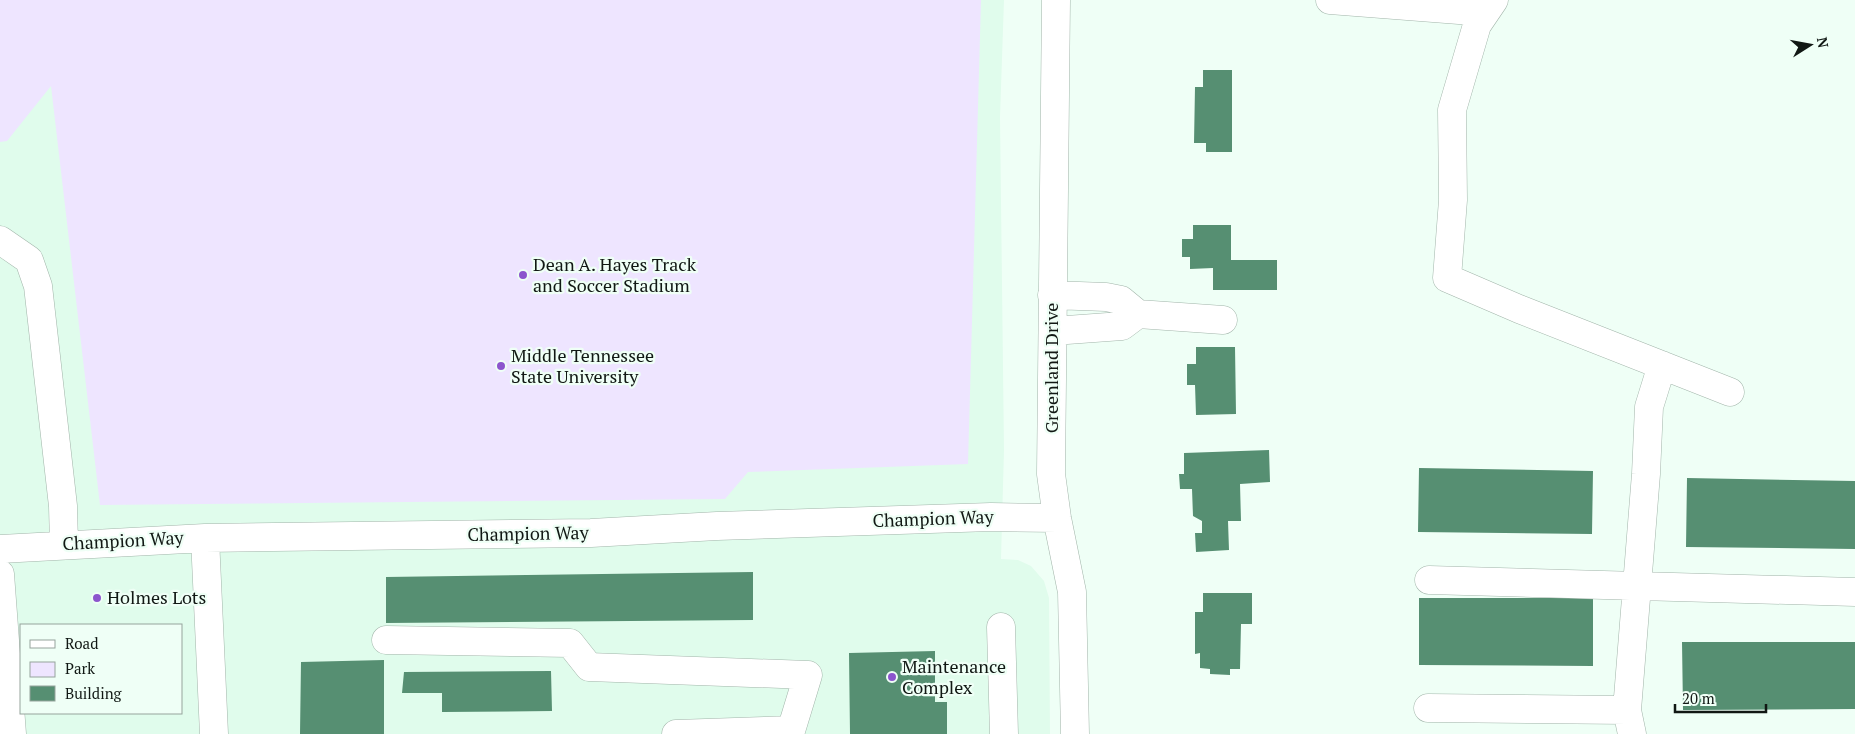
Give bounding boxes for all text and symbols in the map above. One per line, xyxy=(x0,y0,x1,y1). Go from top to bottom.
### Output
north arrow xyxy=(1785,20,1835,70)
text: N xyxy=(1813,35,1834,50)
place label: Dean A. Hayes Track and Soccer Stadium xyxy=(533,252,697,297)
marker: Dean A. Hayes Track and Soccer Stadium xyxy=(517,269,529,281)
street label: Greenland Drive xyxy=(1039,303,1063,433)
place label: Middle Tennessee State University xyxy=(511,343,654,388)
marker: Middle Tennessee State University xyxy=(495,360,507,372)
street label: Champion Way xyxy=(872,504,995,532)
street label: Champion Way xyxy=(467,520,590,546)
street label: Champion Way xyxy=(62,525,185,555)
place label: Holmes Lots xyxy=(107,585,206,609)
marker: Holmes Lots xyxy=(91,592,103,604)
legend xyxy=(20,624,182,714)
text: Road xyxy=(65,633,98,653)
place label: Maintenance Complex xyxy=(902,654,1006,699)
text: Park xyxy=(65,658,95,678)
marker: Maintenance Complex xyxy=(886,671,898,683)
scale bar xyxy=(1675,682,1766,714)
text: Building xyxy=(65,683,123,703)
text: 20 m xyxy=(1682,688,1715,708)

